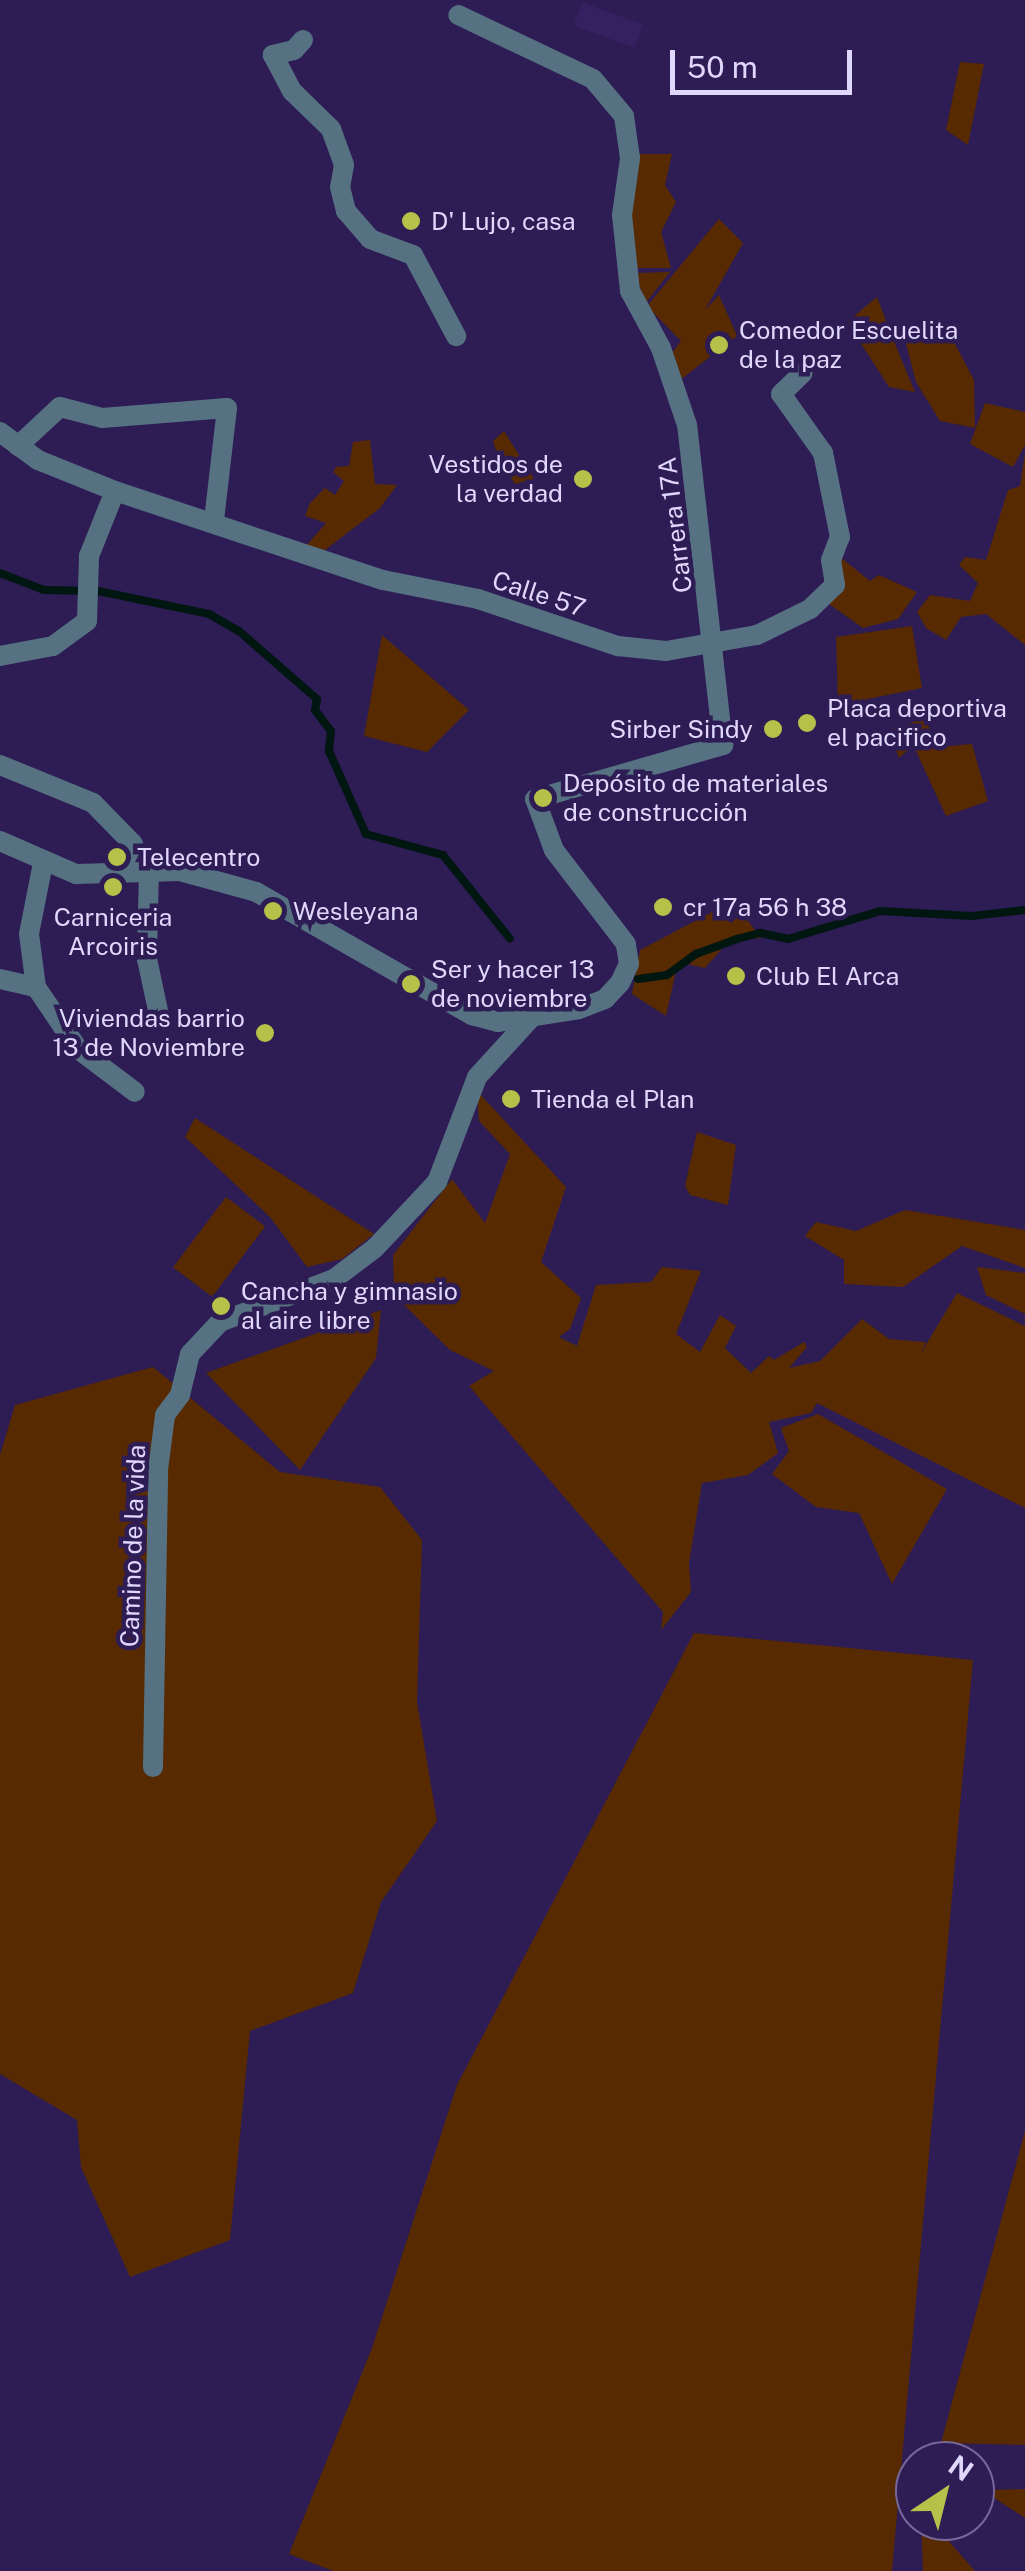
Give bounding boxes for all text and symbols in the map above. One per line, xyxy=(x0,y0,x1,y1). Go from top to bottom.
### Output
scale bar xyxy=(675,30,858,92)
text: 50 m xyxy=(687,49,758,85)
place label: D' Lujo, casa xyxy=(431,206,576,236)
marker: D' Lujo, casa xyxy=(400,210,422,232)
place label: Comedor Escuelita de la paz xyxy=(739,316,958,375)
marker: Comedor Escuelita de la paz xyxy=(708,334,730,356)
place label: Vestidos de la verdad xyxy=(428,450,563,509)
street label: Carrera 17A xyxy=(652,455,698,595)
marker: Vestidos de la verdad xyxy=(572,468,594,490)
street label: Calle 57 xyxy=(489,565,589,623)
place label: Placa deportiva el pacifico xyxy=(827,694,1007,753)
marker: Placa deportiva el pacifico xyxy=(796,712,818,734)
place label: Sirber Sindy xyxy=(609,714,753,744)
marker: Sirber Sindy xyxy=(762,718,784,740)
place label: Depósito de materiales de construcción xyxy=(563,769,829,828)
marker: Depósito de materiales de construcción xyxy=(532,787,554,809)
place label: Telecentro xyxy=(137,842,260,872)
marker: Telecentro xyxy=(106,846,128,868)
marker: Carniceria Arcoiris xyxy=(102,876,124,898)
place label: cr 17a 56 h 38 xyxy=(683,892,847,922)
place label: Wesleyana xyxy=(293,896,418,926)
marker: cr 17a 56 h 38 xyxy=(652,896,674,918)
marker: Wesleyana xyxy=(262,900,284,922)
place label: Carniceria Arcoiris xyxy=(54,903,172,962)
place label: Ser y hacer 13 de noviembre xyxy=(431,955,595,1014)
place label: Club El Arca xyxy=(756,961,899,991)
marker: Club El Arca xyxy=(725,965,747,987)
marker: Ser y hacer 13 de noviembre xyxy=(400,973,422,995)
place label: Viviendas barrio 13 de Noviembre xyxy=(52,1004,245,1063)
marker: Viviendas barrio 13 de Noviembre xyxy=(254,1022,276,1044)
place label: Tienda el Plan xyxy=(531,1084,695,1114)
marker: Tienda el Plan xyxy=(500,1088,522,1110)
place label: Cancha y gimnasio al aire libre xyxy=(241,1277,458,1336)
marker: Cancha y gimnasio al aire libre xyxy=(210,1295,232,1317)
street label: Camino de la vida xyxy=(114,1444,152,1648)
north arrow xyxy=(895,2441,995,2541)
text: N xyxy=(943,2448,980,2487)

